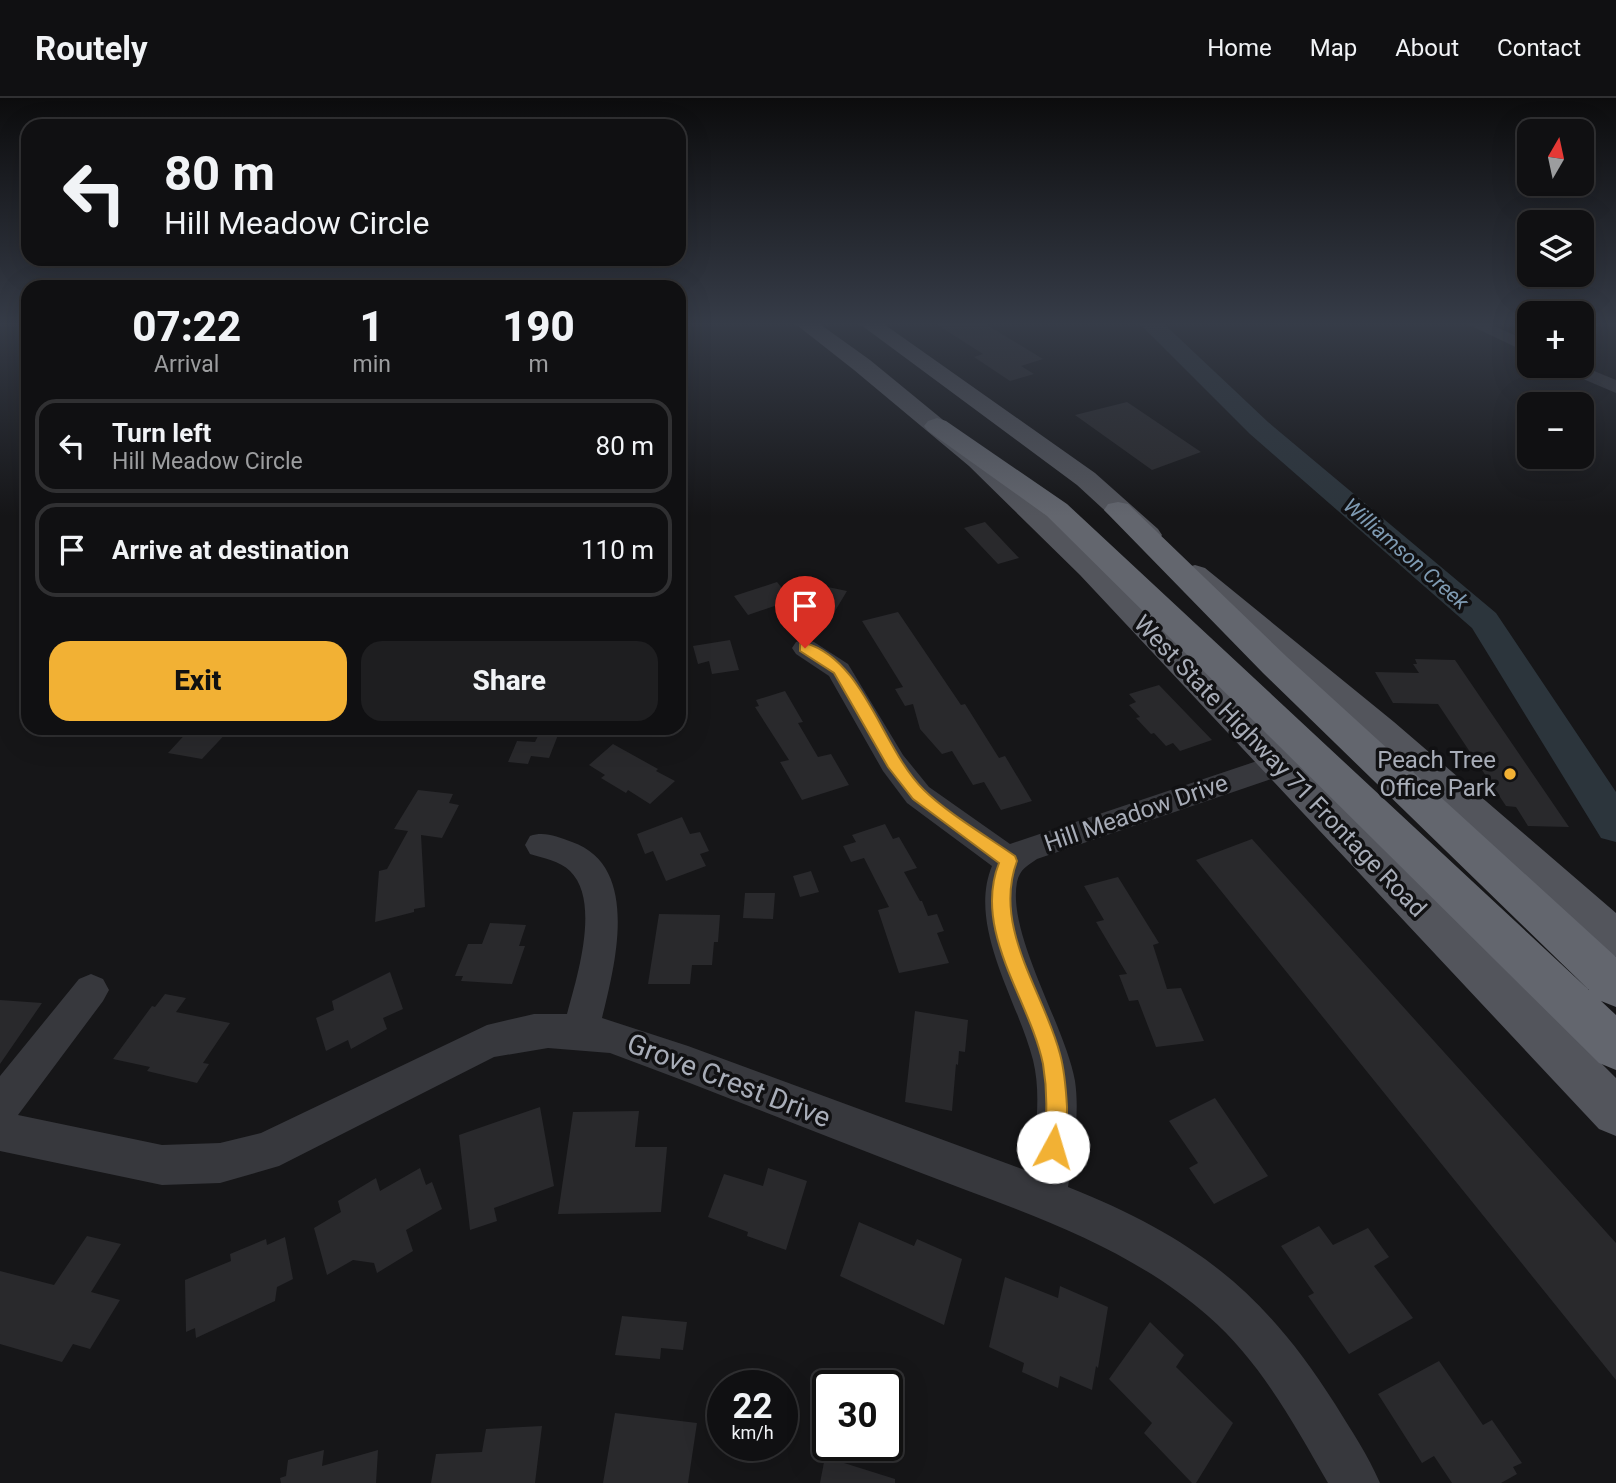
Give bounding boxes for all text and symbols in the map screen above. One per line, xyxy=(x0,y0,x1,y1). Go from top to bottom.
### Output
text: Routely xyxy=(35,29,148,68)
text: Home xyxy=(1207,34,1272,62)
text: Map xyxy=(1310,34,1357,62)
text: About xyxy=(1395,34,1459,62)
text: Contact xyxy=(1497,34,1581,62)
north arrow xyxy=(1517,119,1594,196)
map controls xyxy=(1517,119,1594,469)
text: 80 m xyxy=(164,145,275,202)
icon: left xyxy=(49,147,140,238)
text: Hill Meadow Circle xyxy=(164,204,429,242)
button: layers xyxy=(1517,210,1594,287)
button: + xyxy=(1517,301,1594,378)
text: 07:22 xyxy=(132,302,241,351)
text: 1 xyxy=(360,302,384,351)
text: 190 xyxy=(502,302,575,351)
text: Arrival xyxy=(154,351,219,378)
text: min xyxy=(352,351,391,378)
text: m xyxy=(528,351,549,378)
button: − xyxy=(1517,392,1594,469)
text: Turn left xyxy=(112,418,211,448)
icon: left xyxy=(53,427,91,465)
text: 80 m xyxy=(596,431,654,461)
text: Hill Meadow Circle xyxy=(112,448,303,475)
water label: Williamson Creek xyxy=(1339,493,1474,615)
icon: arrive xyxy=(53,531,91,569)
text: Arrive at destination xyxy=(112,535,349,565)
text: 110 m xyxy=(581,535,654,565)
pin xyxy=(775,576,835,648)
icon: arrive xyxy=(786,587,824,625)
street label: West State Highway 71 Frontage Road xyxy=(1128,609,1432,923)
button: Exit xyxy=(49,641,347,721)
button: Share xyxy=(361,641,658,721)
place label: Peach Tree Office Park xyxy=(1377,746,1497,802)
marker: Peach Tree Office Park xyxy=(1502,766,1518,782)
street label: Hill Meadow Drive xyxy=(1040,768,1232,858)
street label: Grove Crest Drive xyxy=(623,1027,835,1134)
position arrow xyxy=(1016,1110,1090,1184)
speed limit sign: 30 xyxy=(812,1370,903,1461)
text: 22 xyxy=(732,1386,773,1427)
text: km/h xyxy=(731,1422,774,1443)

